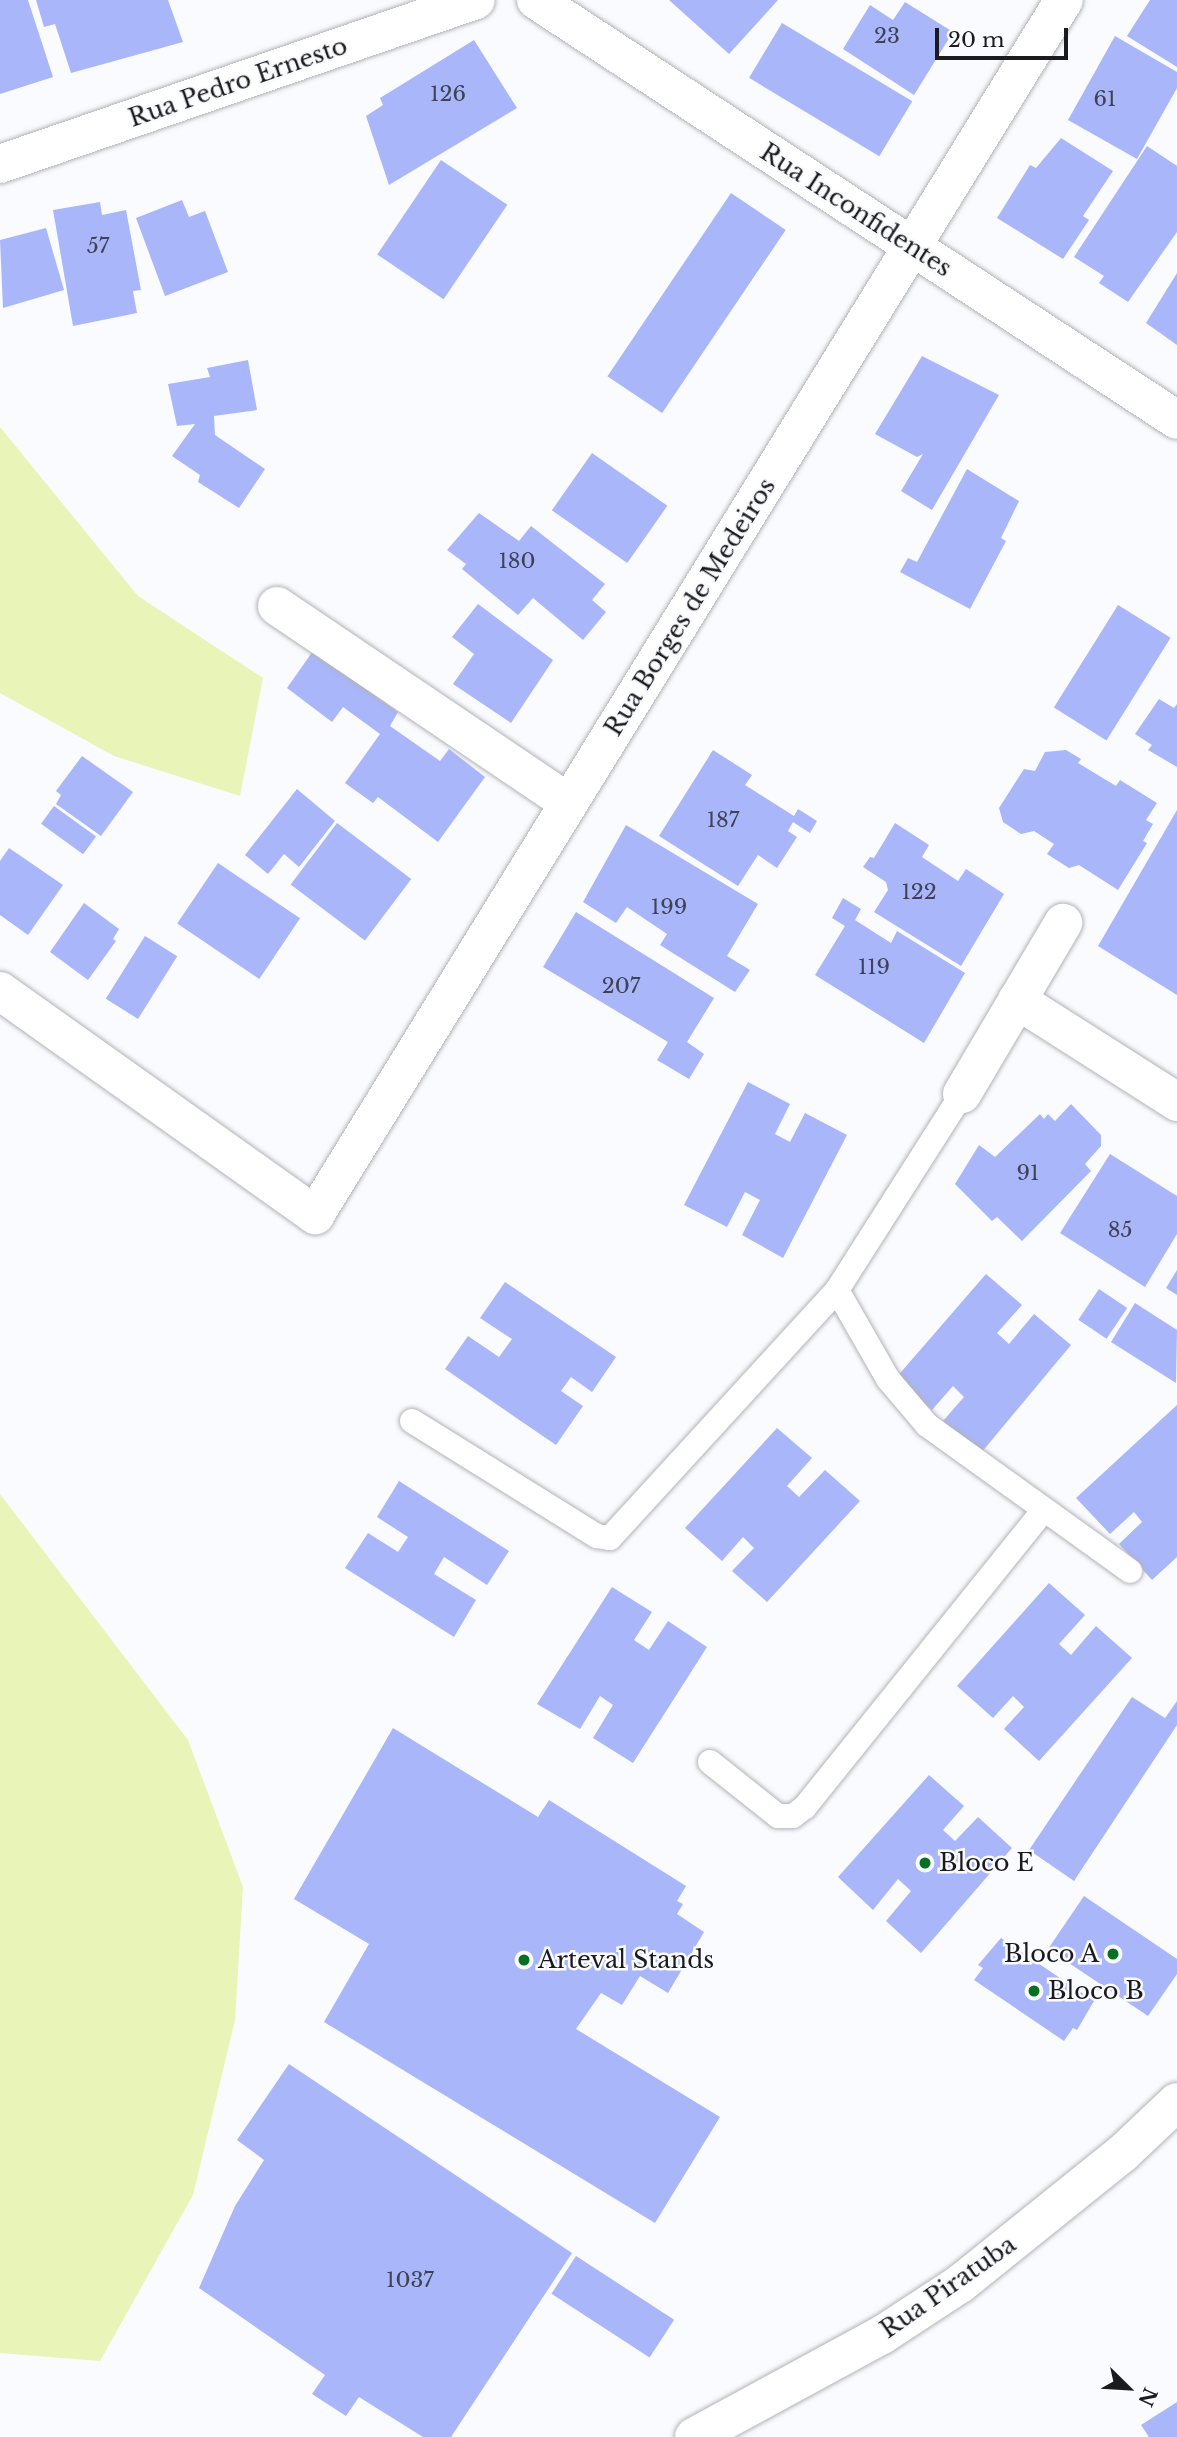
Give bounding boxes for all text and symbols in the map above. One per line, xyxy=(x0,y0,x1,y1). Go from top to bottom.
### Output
scale bar xyxy=(939,14,1072,58)
house number: 23 xyxy=(874,23,900,49)
text: 20 m xyxy=(948,27,1005,53)
street label: Rua Pedro Ernesto xyxy=(125,31,351,133)
house number: 126 xyxy=(430,81,466,107)
house number: 61 xyxy=(1094,86,1116,112)
street label: Rua Inconfidentes xyxy=(755,137,957,283)
house number: 57 xyxy=(87,233,109,259)
street label: Rua Borges de Medeiros xyxy=(599,473,781,741)
house number: 180 xyxy=(498,548,536,574)
house number: 187 xyxy=(707,807,739,833)
house number: 122 xyxy=(901,879,937,905)
house number: 199 xyxy=(651,894,687,920)
house number: 119 xyxy=(858,954,890,980)
house number: 207 xyxy=(602,973,640,999)
house number: 91 xyxy=(1017,1160,1039,1186)
house number: 85 xyxy=(1108,1217,1132,1243)
place label: Bloco E xyxy=(939,1849,1034,1877)
marker: Bloco E xyxy=(917,1855,933,1871)
place label: Bloco A xyxy=(1003,1940,1099,1968)
place label: Arteval Stands xyxy=(538,1946,714,1974)
marker: Bloco A xyxy=(1105,1946,1121,1962)
marker: Arteval Stands xyxy=(516,1952,532,1968)
place label: Bloco B xyxy=(1048,1977,1144,2005)
marker: Bloco B xyxy=(1026,1983,1042,1999)
street label: Rua Piratuba xyxy=(875,2230,1021,2344)
house number: 1037 xyxy=(386,2267,434,2293)
north arrow xyxy=(1093,2353,1163,2423)
text: N xyxy=(1134,2384,1162,2410)

